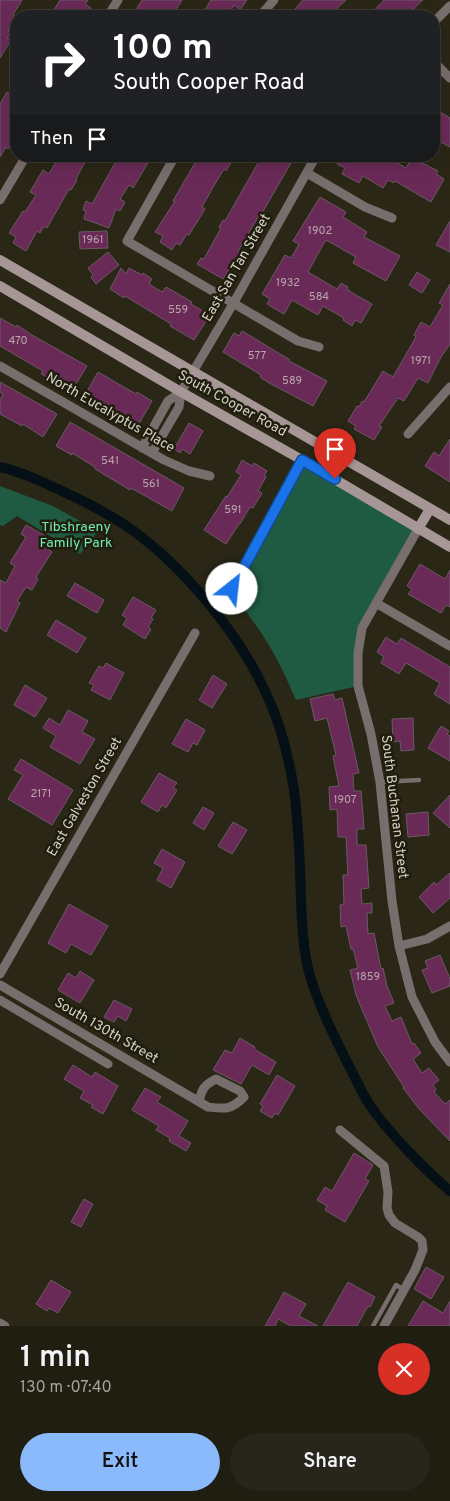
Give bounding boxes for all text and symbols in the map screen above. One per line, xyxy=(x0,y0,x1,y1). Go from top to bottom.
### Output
text: 100 m xyxy=(113,27,213,71)
icon: right xyxy=(30,30,95,95)
text: South Cooper Road xyxy=(113,70,305,97)
icon: arrive xyxy=(83,125,111,153)
text: Then xyxy=(30,127,73,151)
street label: East San Tan Street xyxy=(199,211,275,325)
house number: 1902 xyxy=(308,224,332,238)
house number: 1961 xyxy=(82,233,104,247)
house number: 1932 xyxy=(276,276,300,290)
house number: 584 xyxy=(309,290,329,304)
house number: 559 xyxy=(168,303,188,317)
house number: 470 xyxy=(8,334,28,348)
house number: 577 xyxy=(248,349,267,363)
house number: 1971 xyxy=(411,354,431,368)
street label: South Cooper Road xyxy=(175,367,289,441)
street label: North Eucalyptus Place xyxy=(42,369,178,457)
house number: 589 xyxy=(282,374,302,388)
pin xyxy=(314,428,356,479)
icon: arrive xyxy=(321,435,349,463)
house number: 541 xyxy=(101,454,119,468)
house number: 561 xyxy=(142,477,160,491)
house number: 591 xyxy=(224,503,242,517)
park label: Tibshraeny Family Park xyxy=(40,519,112,552)
position arrow xyxy=(205,562,257,614)
street label: East Galveston Street xyxy=(44,734,126,860)
street label: South Buchanan Street xyxy=(377,734,411,880)
house number: 2171 xyxy=(31,787,51,801)
house number: 1907 xyxy=(333,793,357,807)
house number: 1859 xyxy=(356,970,380,984)
street label: South 130th Street xyxy=(51,994,161,1068)
text: 1 min xyxy=(20,1340,91,1377)
button: close xyxy=(378,1343,430,1395)
text: 130 m · 07:40 xyxy=(20,1378,112,1398)
button: Exit xyxy=(20,1433,220,1491)
button: Share xyxy=(230,1433,430,1491)

